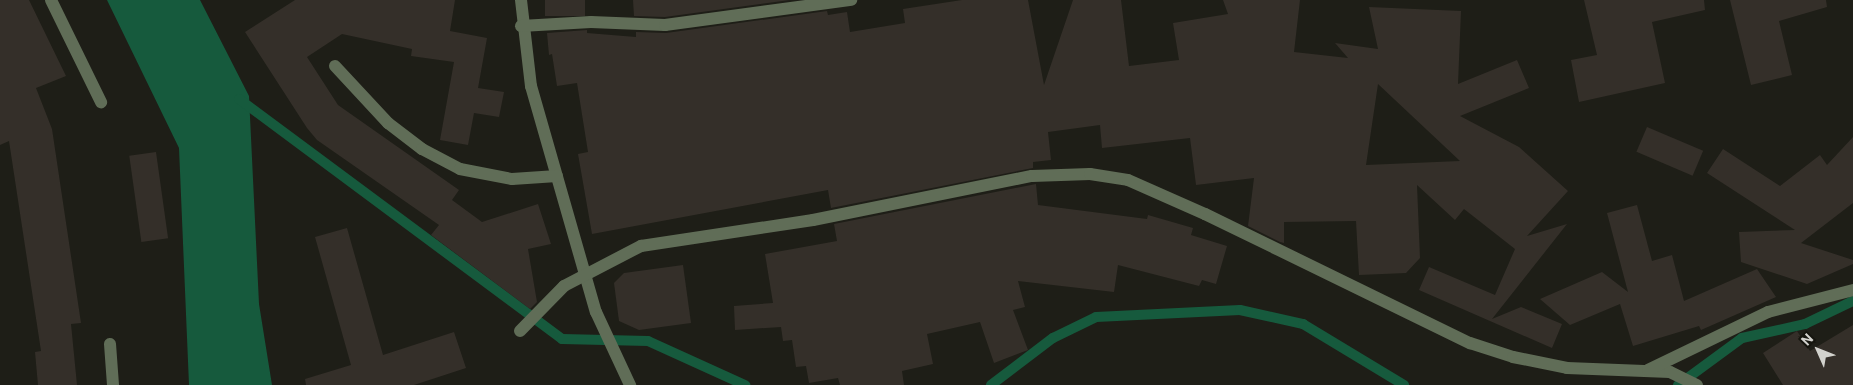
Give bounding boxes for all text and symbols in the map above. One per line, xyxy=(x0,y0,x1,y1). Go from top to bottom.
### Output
north arrow xyxy=(1793,325,1843,375)
text: N xyxy=(1798,330,1816,349)

